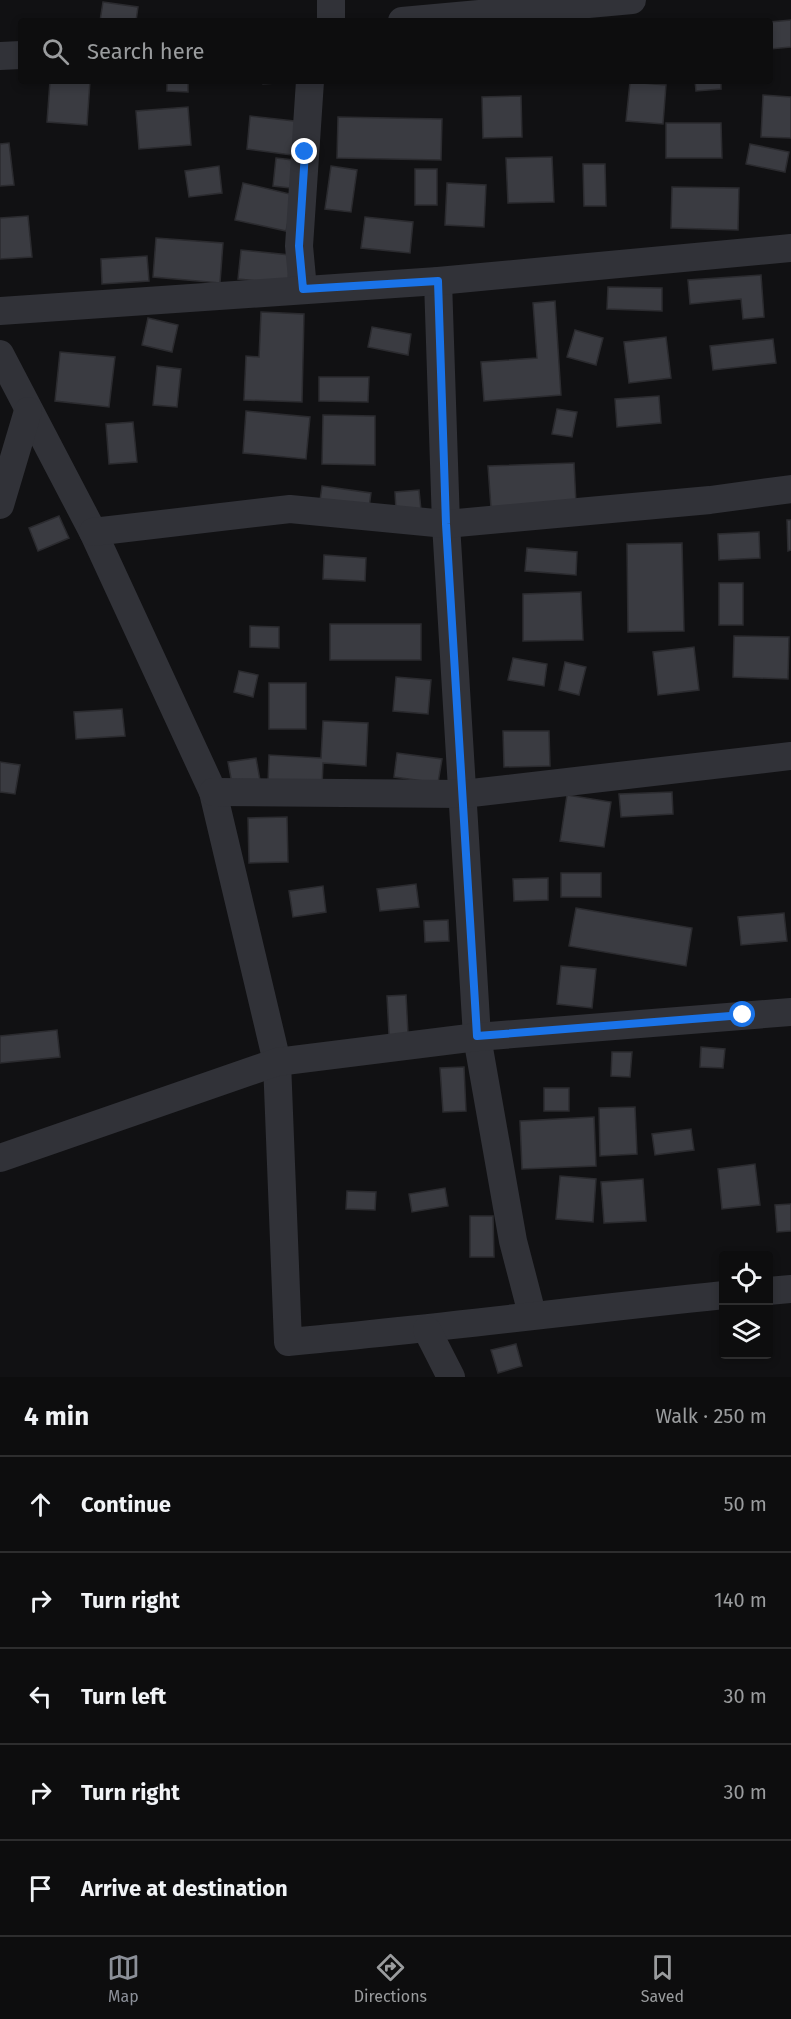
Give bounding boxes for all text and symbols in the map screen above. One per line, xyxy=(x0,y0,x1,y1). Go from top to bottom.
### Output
search box xyxy=(18,18,773,84)
icon: search xyxy=(39,35,72,68)
text: Search here xyxy=(87,38,205,65)
route end xyxy=(291,138,317,164)
route start xyxy=(729,1001,755,1027)
map controls xyxy=(719,1251,773,1359)
button: locate xyxy=(719,1251,773,1305)
button: layers xyxy=(719,1305,773,1359)
text: 4 min xyxy=(24,1401,89,1432)
text: Walk · 250 m xyxy=(655,1404,767,1428)
icon: ahead xyxy=(24,1488,57,1521)
text: Continue xyxy=(81,1491,171,1518)
text: 50 m xyxy=(723,1492,767,1516)
icon: right xyxy=(24,1584,57,1617)
text: Turn right xyxy=(81,1587,180,1614)
text: 140 m xyxy=(714,1588,767,1612)
icon: left xyxy=(24,1680,57,1713)
text: Turn left xyxy=(81,1683,166,1710)
text: 30 m xyxy=(723,1684,767,1708)
icon: right xyxy=(24,1776,57,1809)
text: Turn right xyxy=(81,1779,180,1806)
text: 30 m xyxy=(723,1780,767,1804)
icon: arrive xyxy=(24,1872,57,1905)
text: Arrive at destination xyxy=(81,1875,288,1902)
tab: Map xyxy=(107,1951,140,2006)
tab: Directions xyxy=(354,1951,427,2006)
tab: Saved xyxy=(641,1951,684,2006)

